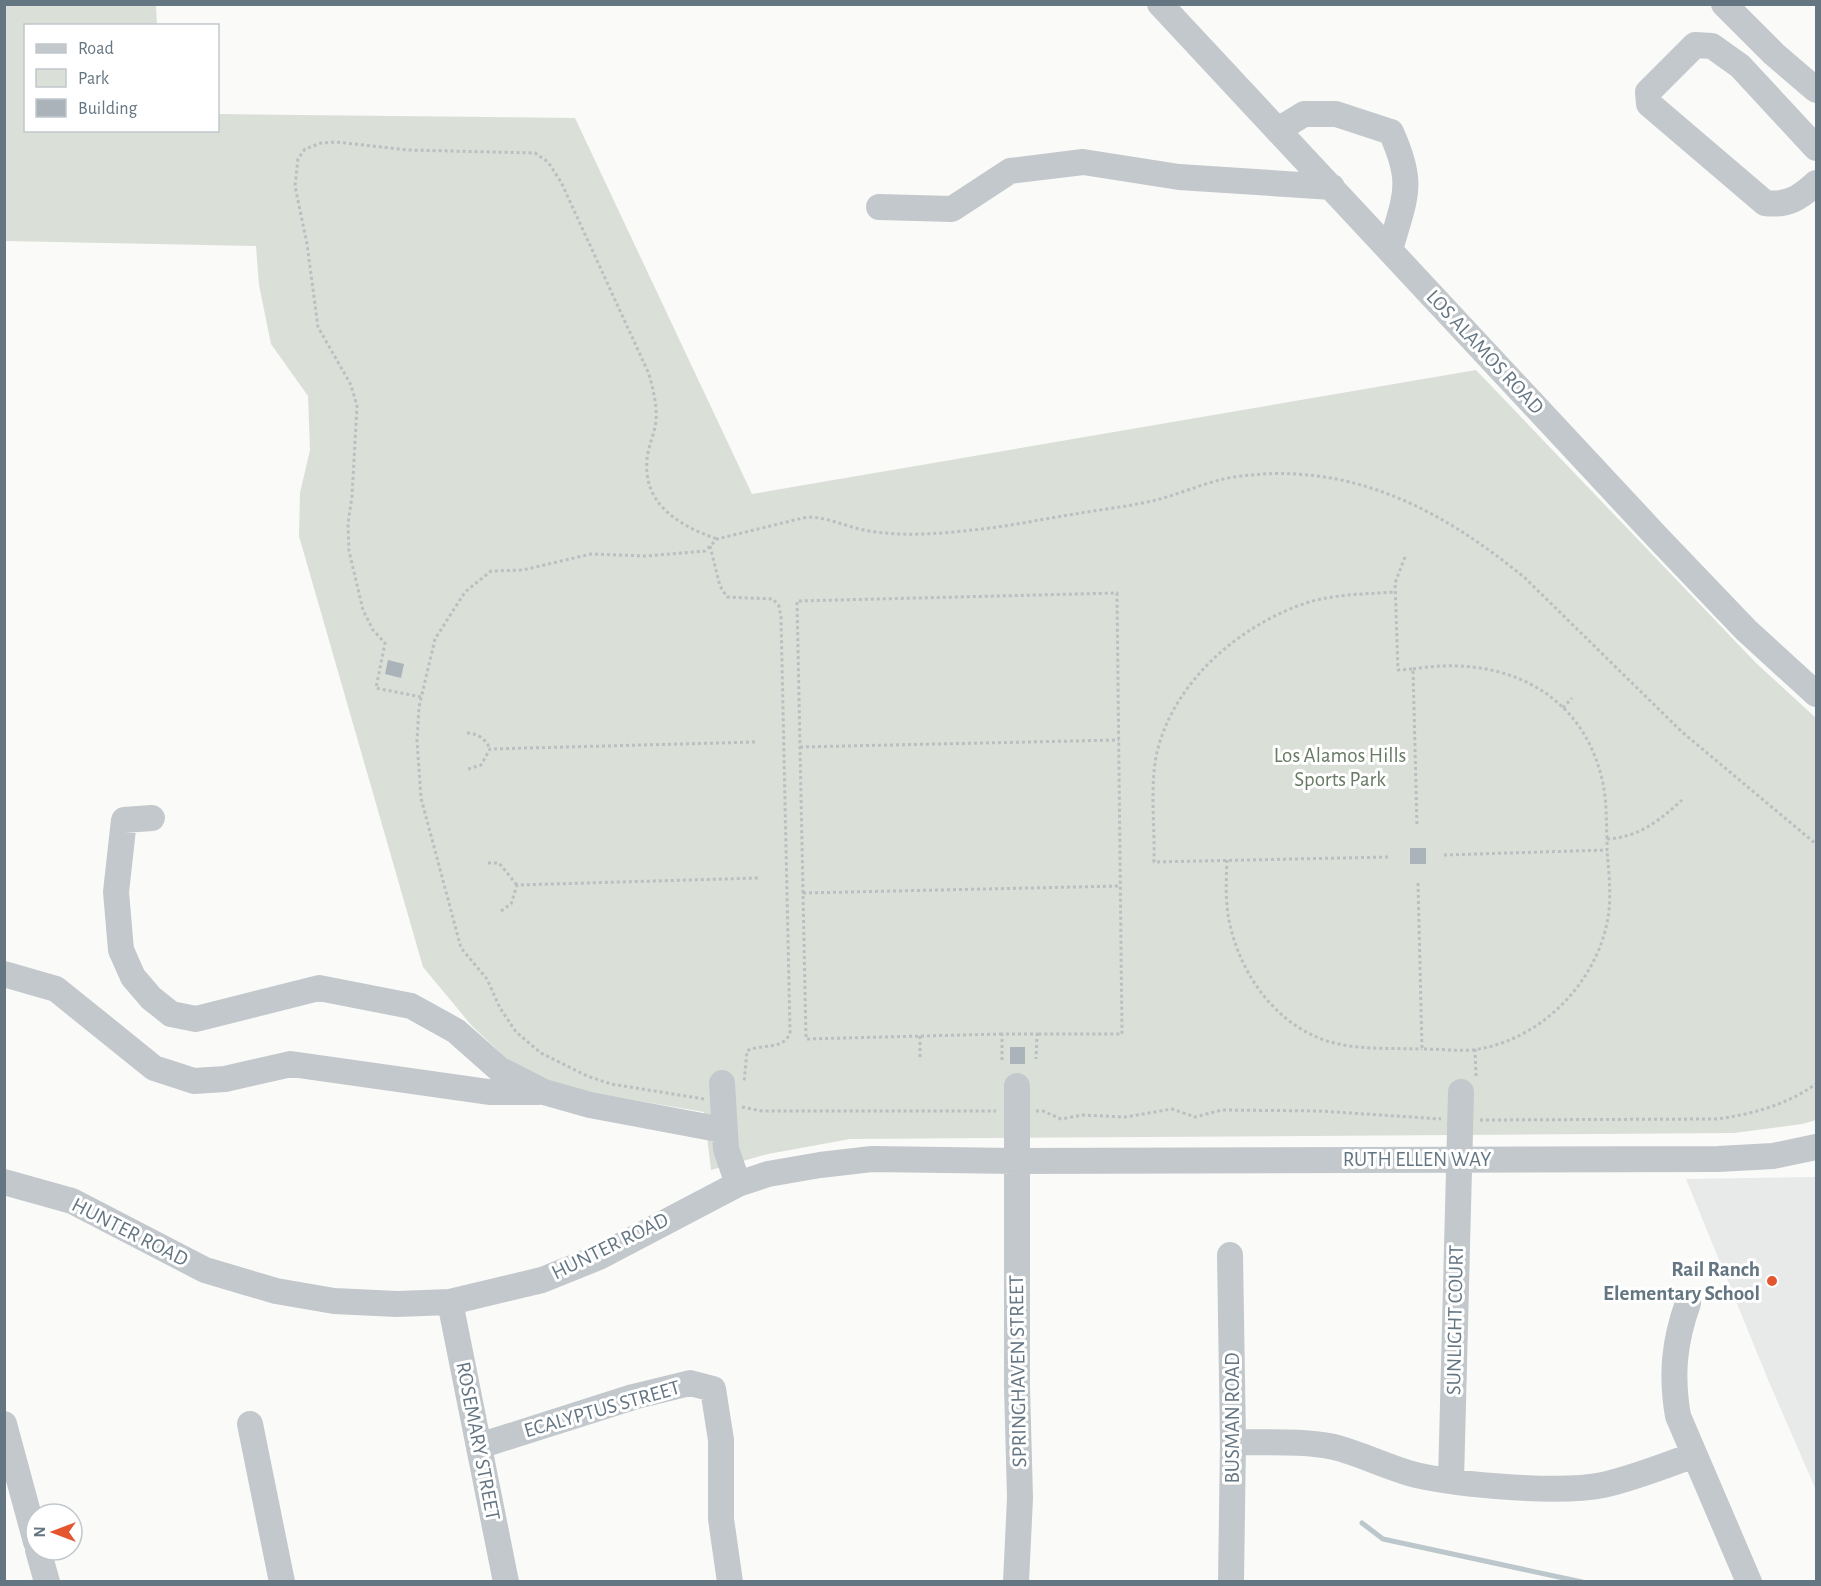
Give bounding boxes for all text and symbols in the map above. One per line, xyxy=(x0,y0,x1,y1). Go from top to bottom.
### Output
legend xyxy=(24,24,219,132)
text: Road xyxy=(78,40,114,58)
text: Park xyxy=(78,70,110,88)
text: Building xyxy=(78,100,138,118)
street label: LOS ALAMOS ROAD xyxy=(1422,286,1548,418)
park label: Los Alamos Hills Sports Park xyxy=(1274,745,1406,790)
street label: RUTH ELLEN WAY xyxy=(1343,1149,1491,1170)
street label: HUNTER ROAD xyxy=(69,1194,191,1270)
street label: HUNTER ROAD xyxy=(548,1209,672,1283)
street label: SUNLIGHT COURT xyxy=(1443,1245,1467,1395)
place label: Rail Ranch Elementary School xyxy=(1603,1259,1760,1304)
marker: Rail Ranch Elementary School xyxy=(1765,1274,1779,1288)
street label: SPRINGHAVEN STREET xyxy=(1006,1275,1030,1467)
street label: BUSMAN ROAD xyxy=(1222,1352,1243,1484)
street label: ROSEMARY STREET xyxy=(452,1360,504,1522)
street label: ECALYPTUS STREET xyxy=(522,1377,682,1441)
north arrow xyxy=(24,1502,84,1562)
text: N xyxy=(32,1526,48,1538)

